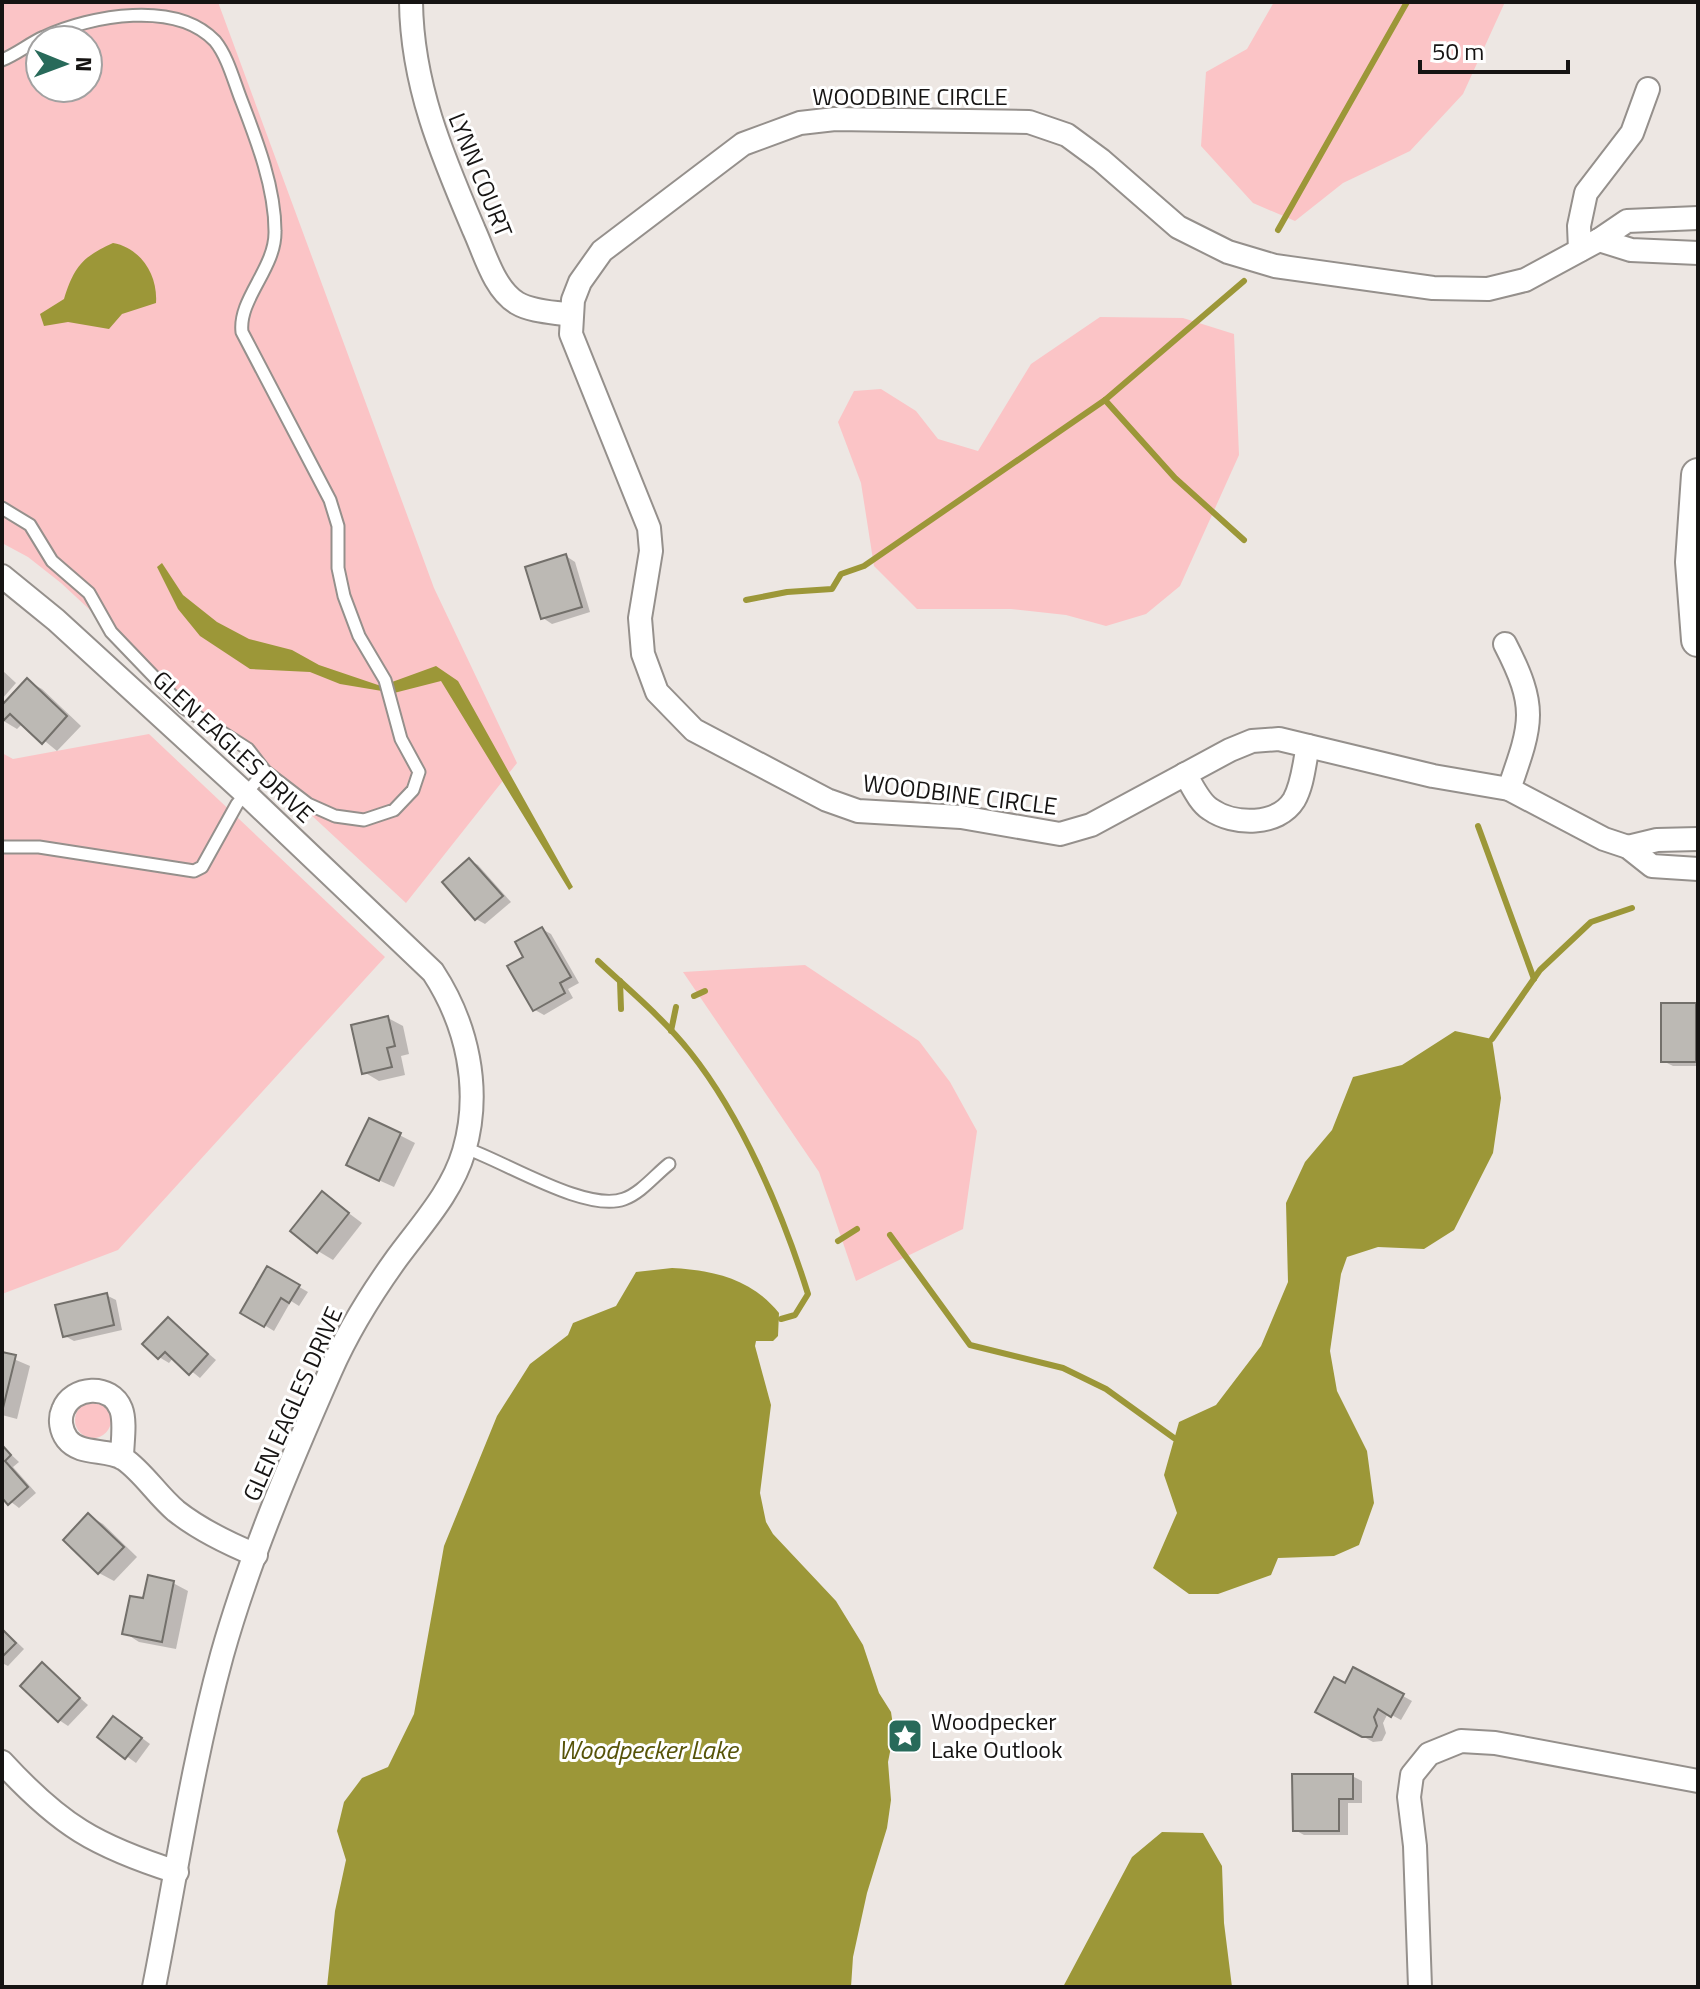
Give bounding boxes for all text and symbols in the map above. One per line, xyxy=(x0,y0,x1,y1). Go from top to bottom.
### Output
north arrow xyxy=(24,24,104,104)
scale bar xyxy=(1420,24,1568,74)
text: 50 m xyxy=(1432,33,1484,69)
text: N xyxy=(67,56,101,72)
street label: WOODBINE CIRCLE xyxy=(812,78,1008,114)
street label: LYNN COURT xyxy=(440,107,522,243)
street label: GLEN EAGLES DRIVE xyxy=(145,662,323,831)
street label: WOODBINE CIRCLE xyxy=(861,764,1059,824)
street label: GLEN EAGLES DRIVE xyxy=(233,1301,351,1507)
place label: Woodpecker Lake Outlook xyxy=(931,1703,1063,1767)
place icon: Woodpecker Lake Outlook xyxy=(886,1717,924,1755)
water label: Woodpecker Lake xyxy=(558,1730,740,1769)

